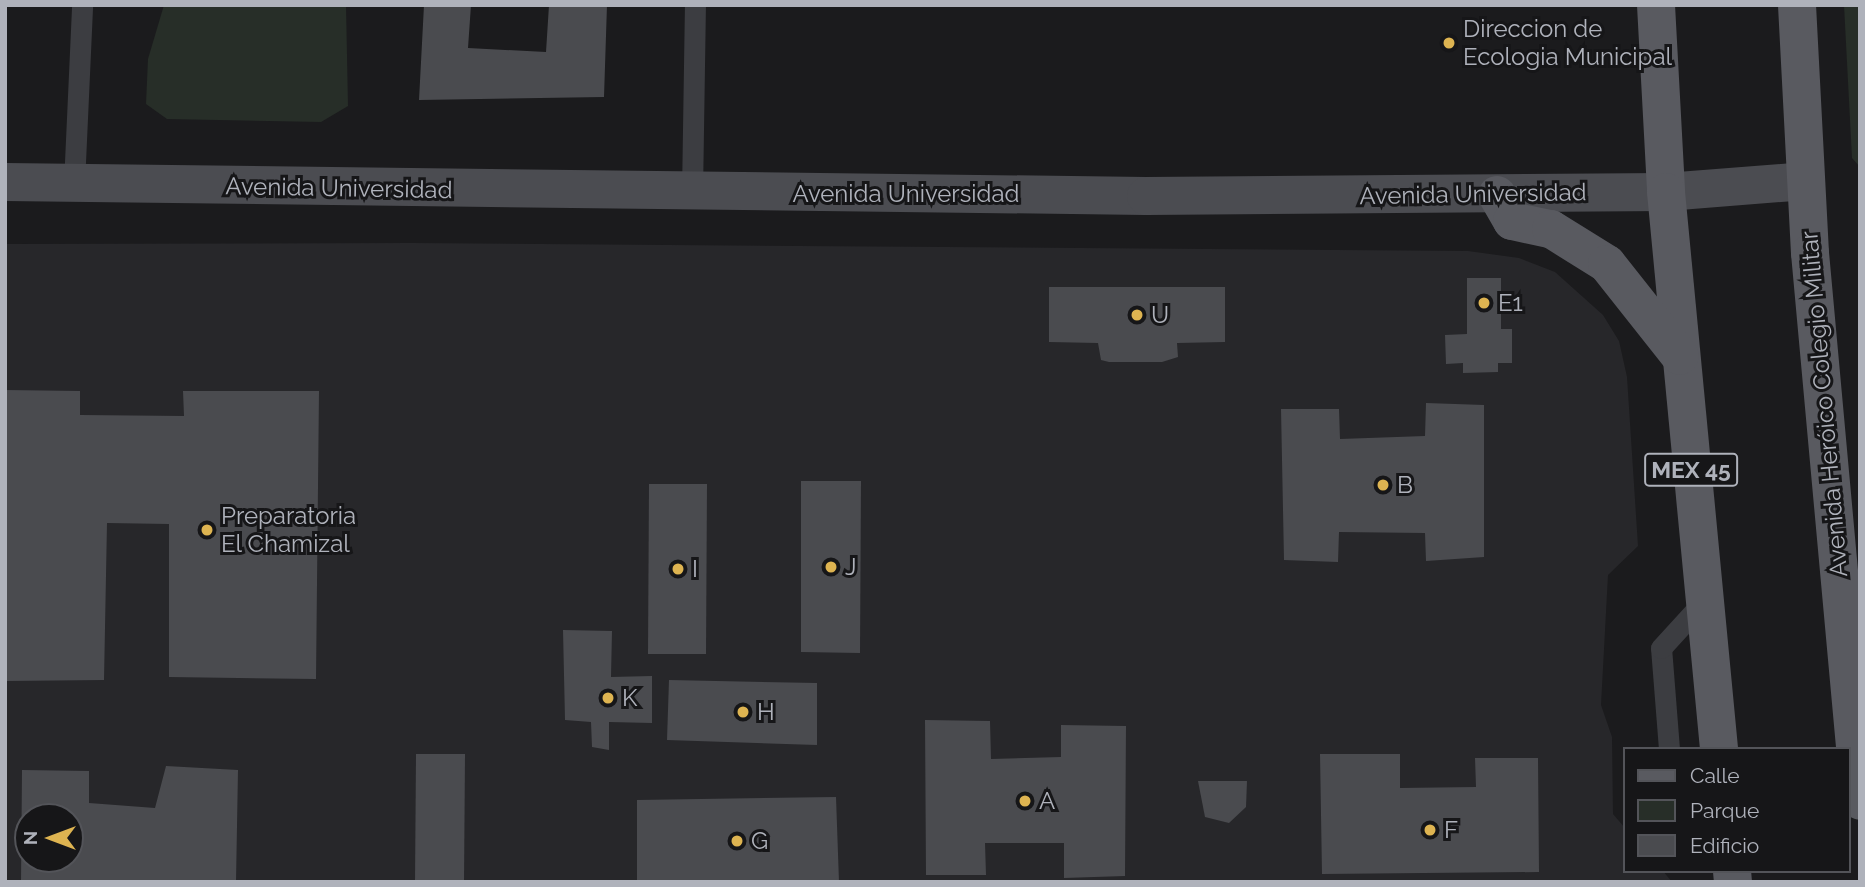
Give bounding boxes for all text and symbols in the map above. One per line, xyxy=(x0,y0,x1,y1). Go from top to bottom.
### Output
place label: Direccion de Ecologia Municipal xyxy=(1463,15,1672,71)
marker: Direccion de Ecologia Municipal xyxy=(1441,35,1457,51)
street label: Avenida Universidad xyxy=(225,172,453,204)
street label: Avenida Universidad xyxy=(1359,178,1587,210)
street label: Avenida Universidad xyxy=(792,180,1020,208)
street label: Avenida Heróico Colegio Militar xyxy=(1795,230,1853,578)
place label: E1 xyxy=(1498,289,1523,317)
marker: E1 xyxy=(1476,295,1492,311)
place label: U xyxy=(1151,301,1169,329)
marker: U xyxy=(1129,307,1145,323)
road number: MEX 45 xyxy=(1644,450,1738,490)
place label: B xyxy=(1397,471,1413,499)
marker: B xyxy=(1375,477,1391,493)
place label: Preparatoria El Chamizal xyxy=(221,502,356,558)
marker: Preparatoria El Chamizal xyxy=(199,522,215,538)
place label: J xyxy=(845,553,857,581)
place label: I xyxy=(692,555,698,583)
marker: J xyxy=(823,559,839,575)
marker: I xyxy=(670,561,686,577)
place label: K xyxy=(622,684,637,712)
marker: K xyxy=(600,690,616,706)
place label: H xyxy=(757,698,775,726)
marker: H xyxy=(735,704,751,720)
legend xyxy=(1624,747,1851,873)
text: Calle xyxy=(1690,763,1740,788)
place label: A xyxy=(1039,787,1055,815)
marker: A xyxy=(1017,793,1033,809)
text: Parque xyxy=(1690,798,1759,823)
north arrow xyxy=(14,803,84,873)
place label: F xyxy=(1444,816,1458,844)
marker: F xyxy=(1422,822,1438,838)
place label: G xyxy=(751,827,768,855)
text: N xyxy=(19,831,41,845)
marker: G xyxy=(729,833,745,849)
text: Edificio xyxy=(1690,833,1759,858)

